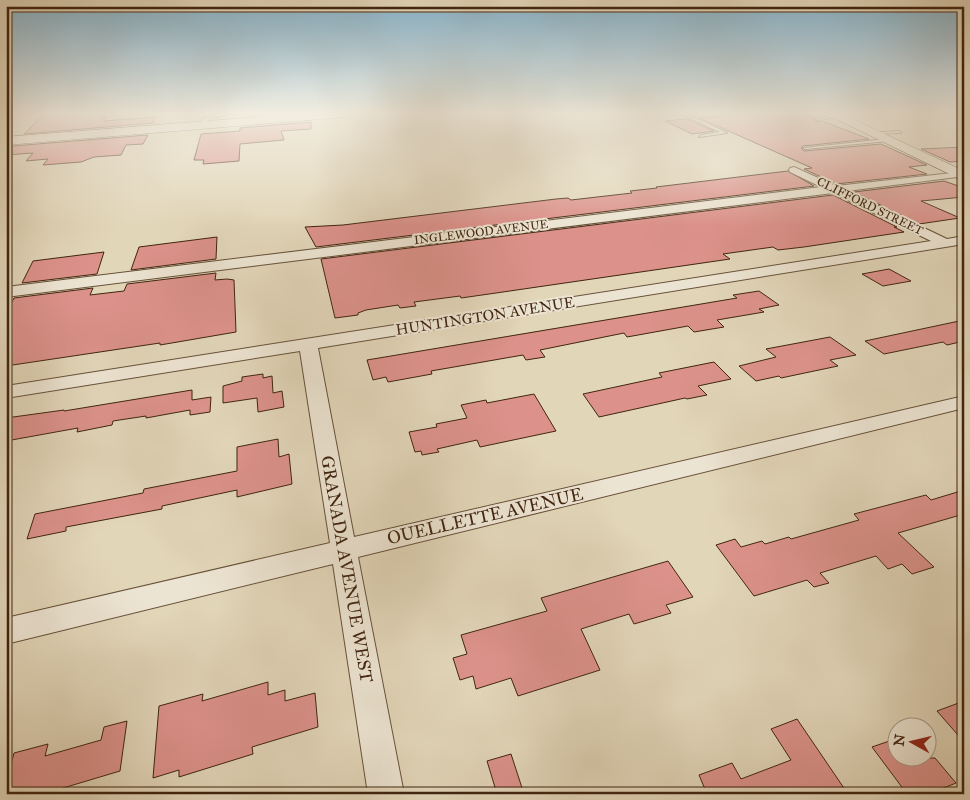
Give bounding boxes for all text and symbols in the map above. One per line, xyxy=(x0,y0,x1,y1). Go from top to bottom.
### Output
street label: CLIFFORD STREET xyxy=(815,174,925,238)
street label: INGLEWOOD AVENUE xyxy=(413,217,549,247)
street label: HUNTINGTON AVENUE xyxy=(394,293,576,339)
street label: GRANADA AVENUE WEST xyxy=(316,454,378,684)
street label: OUELLETTE AVENUE xyxy=(385,483,585,549)
north arrow xyxy=(888,718,938,768)
text: N xyxy=(890,733,909,747)

